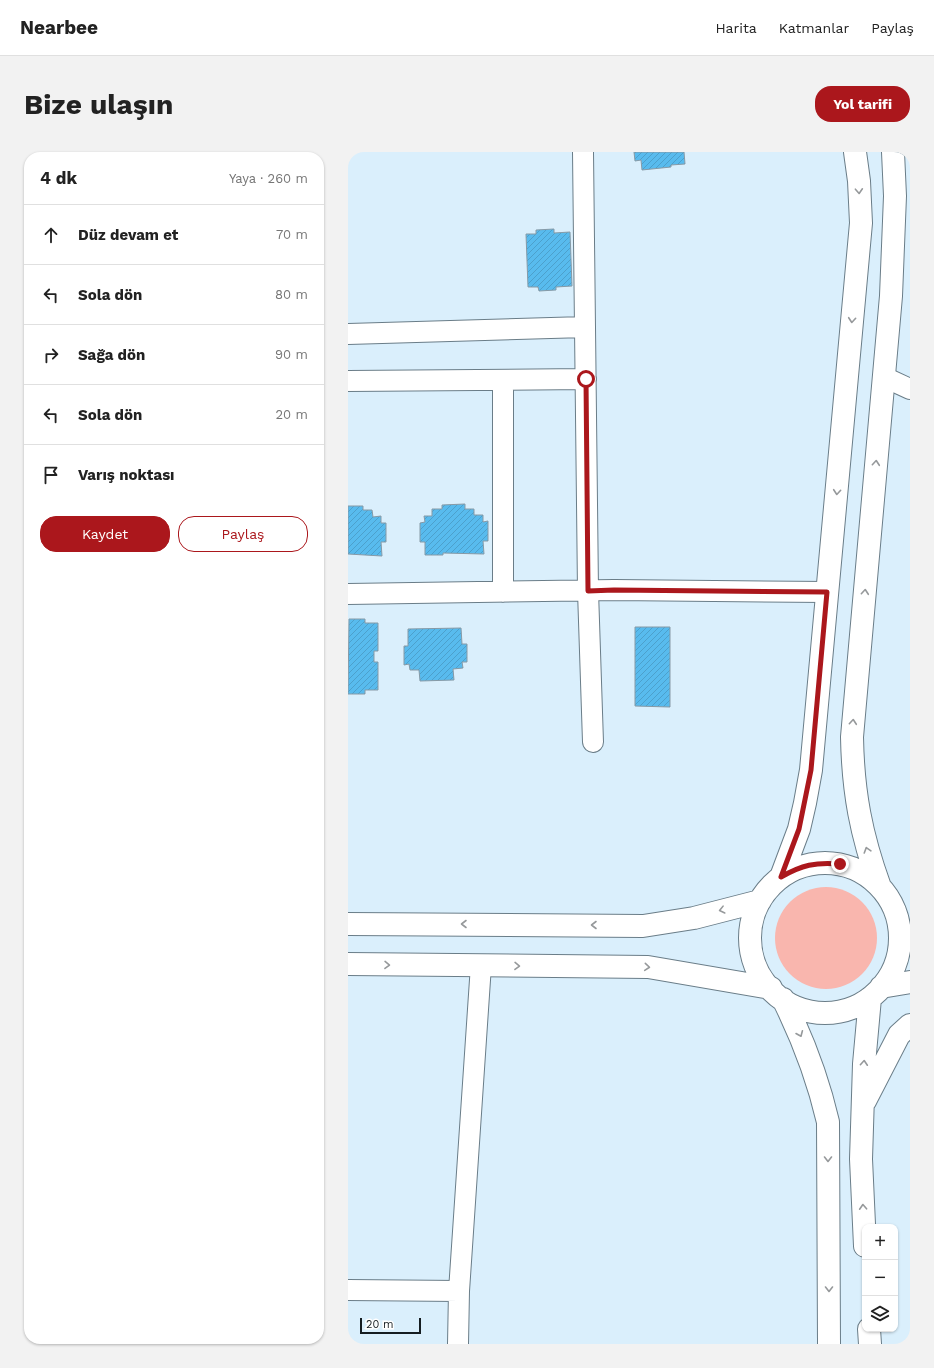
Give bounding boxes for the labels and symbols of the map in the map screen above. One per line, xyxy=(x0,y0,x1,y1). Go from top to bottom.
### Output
one-way arrow xyxy=(855,188,864,194)
one-way arrow xyxy=(848,317,857,323)
route start xyxy=(577,370,595,388)
one-way arrow xyxy=(872,460,881,466)
one-way arrow xyxy=(832,489,841,495)
one-way arrow xyxy=(860,589,869,595)
one-way arrow xyxy=(849,719,858,725)
one-way arrow xyxy=(863,847,872,854)
route end xyxy=(831,855,849,873)
one-way arrow xyxy=(719,906,726,914)
one-way arrow xyxy=(461,920,467,929)
one-way arrow xyxy=(591,921,597,929)
one-way arrow xyxy=(384,960,390,969)
one-way arrow xyxy=(514,962,520,970)
one-way arrow xyxy=(644,963,650,972)
one-way arrow xyxy=(795,1029,803,1037)
one-way arrow xyxy=(859,1060,868,1066)
one-way arrow xyxy=(824,1156,832,1162)
one-way arrow xyxy=(859,1204,868,1210)
one-way arrow xyxy=(825,1286,833,1292)
scale bar xyxy=(360,1316,421,1335)

